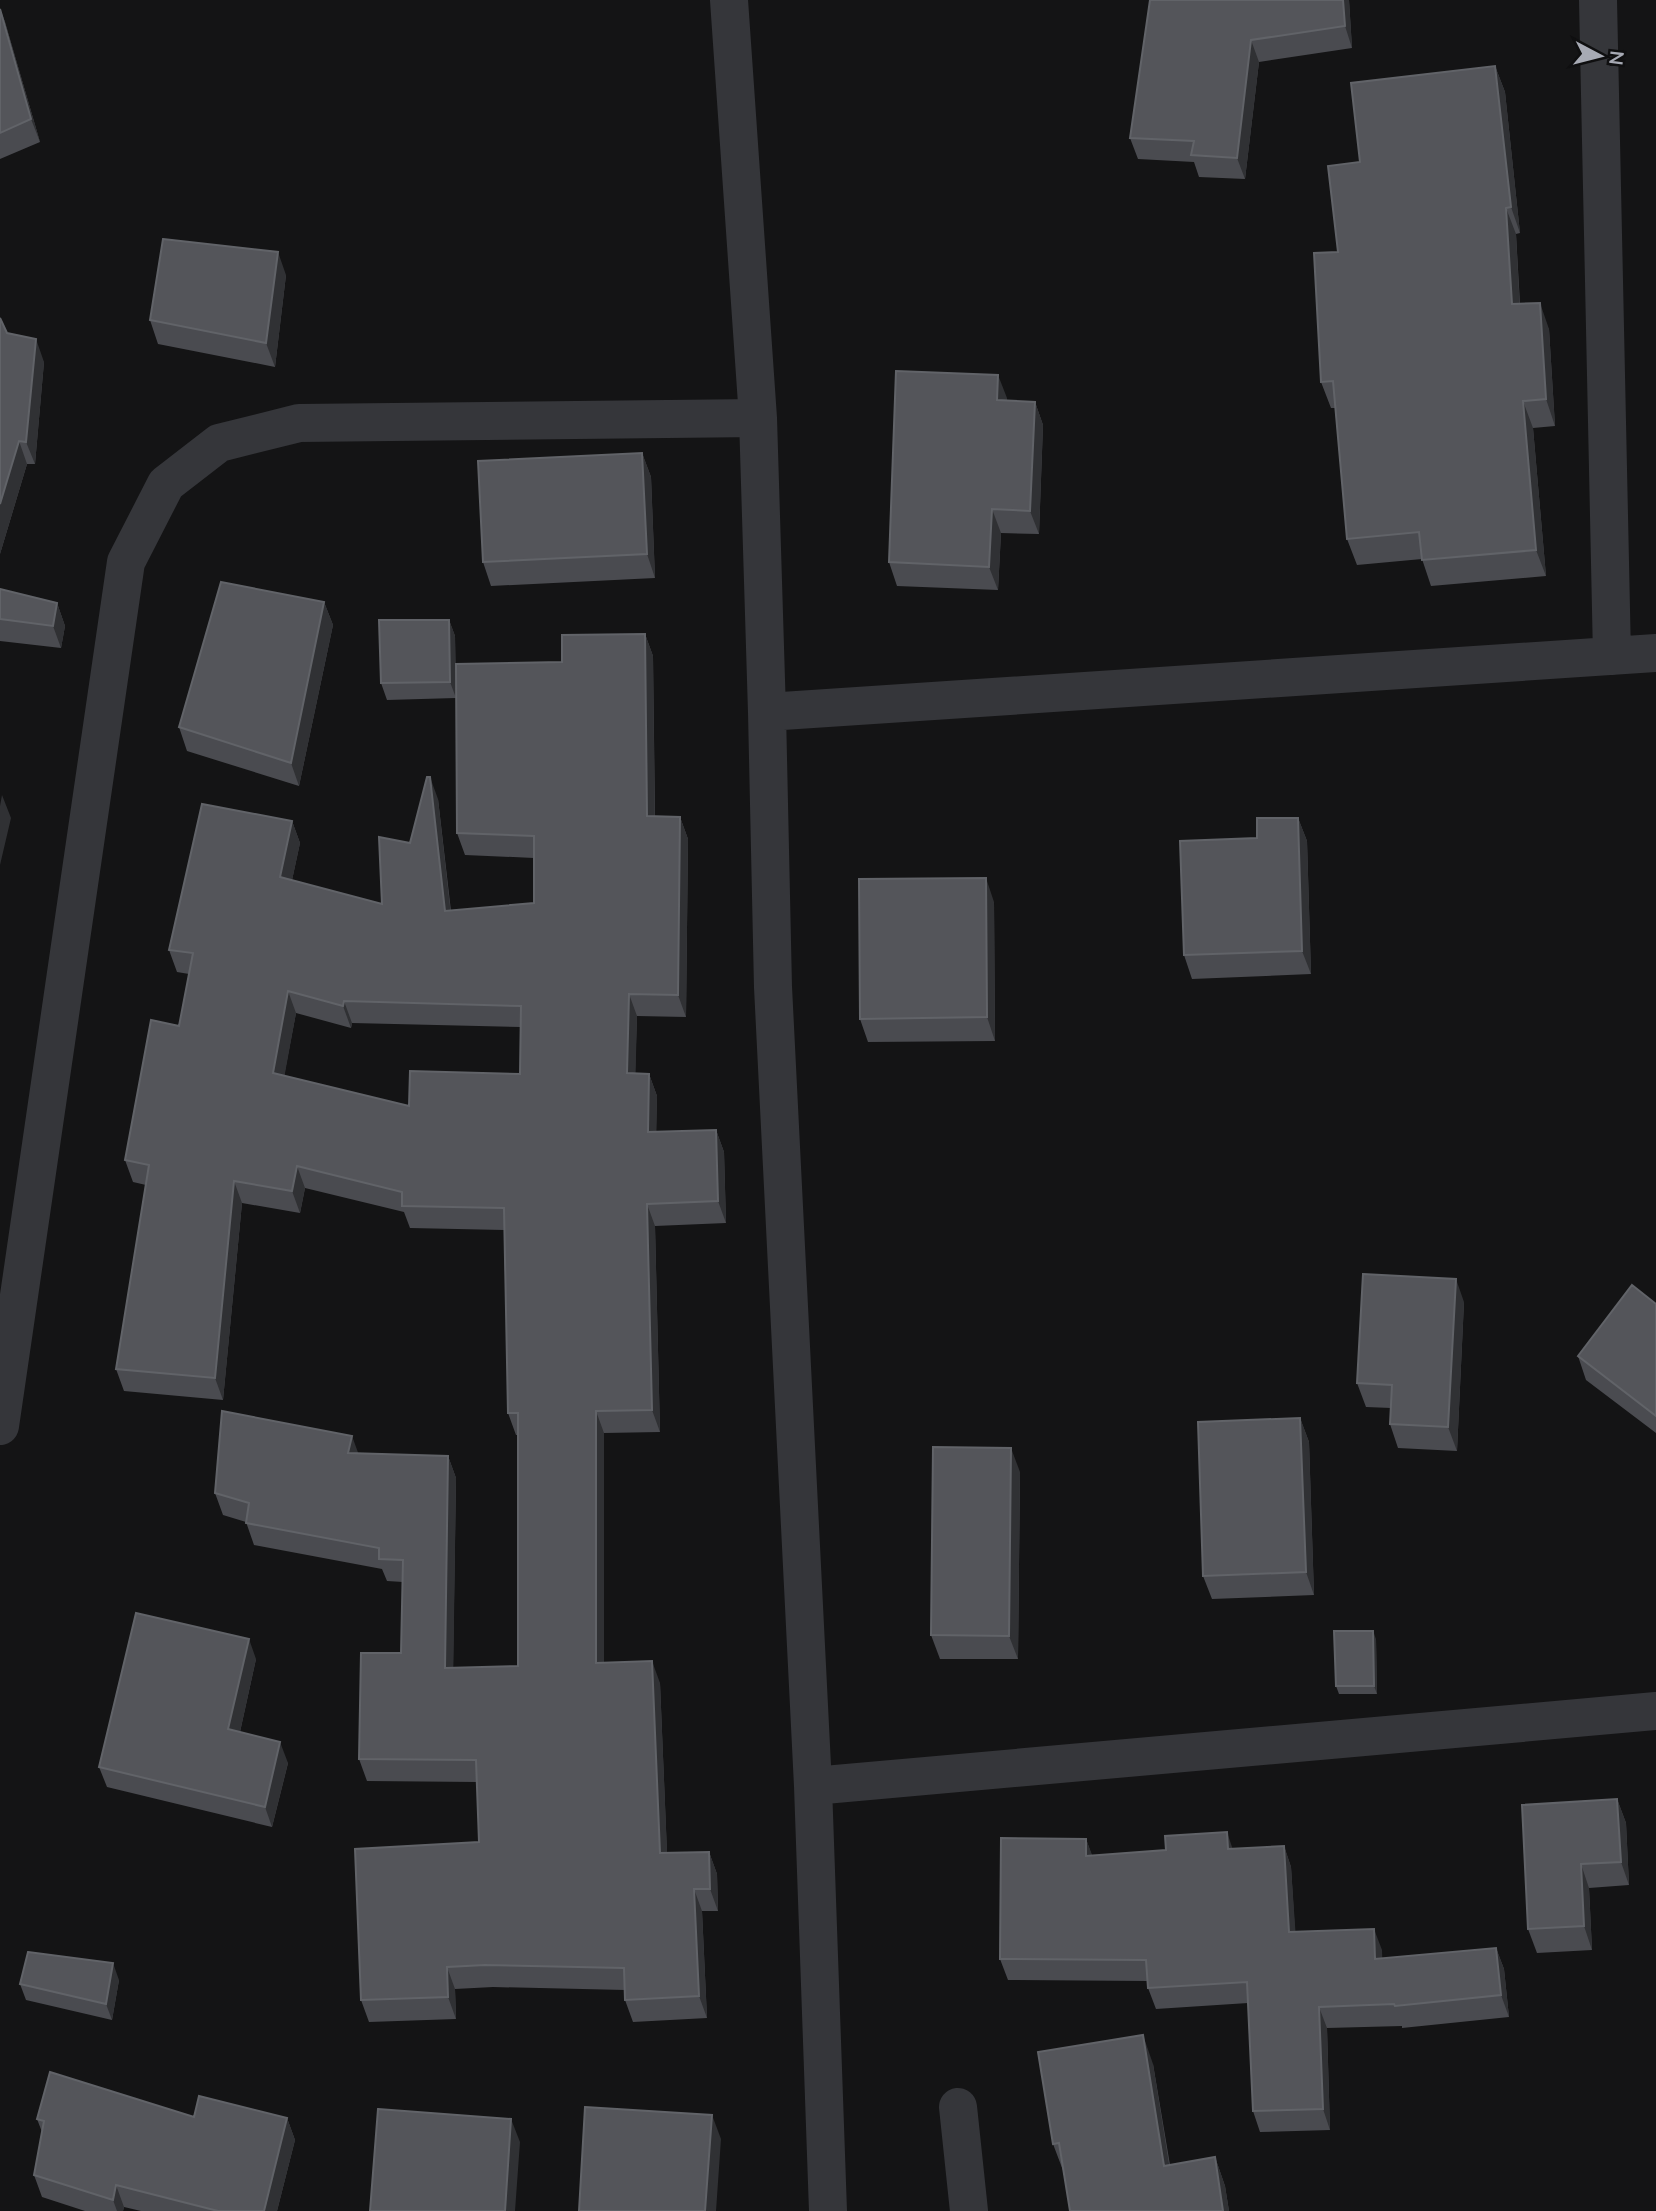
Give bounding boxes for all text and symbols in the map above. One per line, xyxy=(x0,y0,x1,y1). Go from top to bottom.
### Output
north arrow xyxy=(1565,21,1635,91)
text: N xyxy=(1604,49,1630,67)

